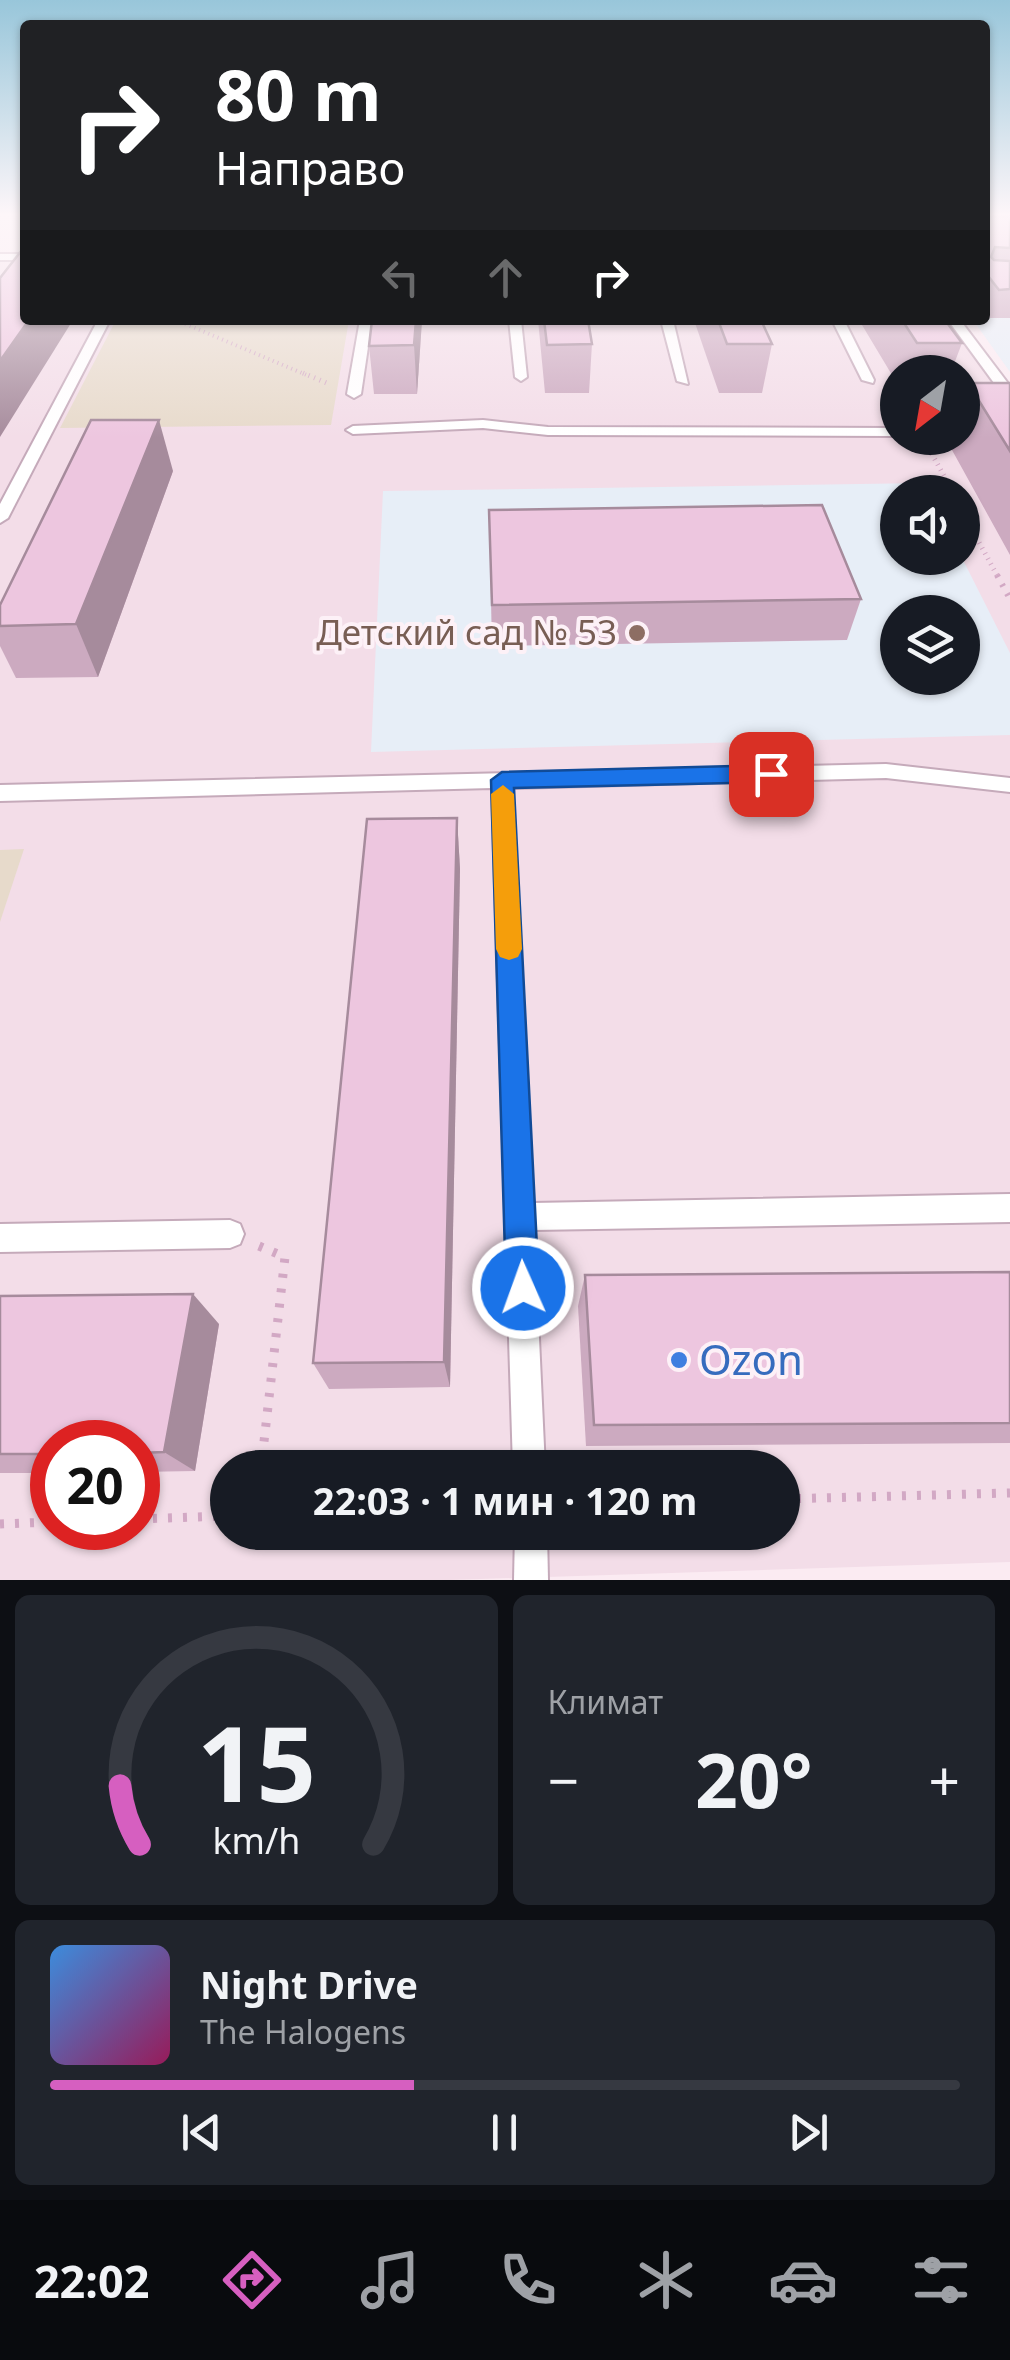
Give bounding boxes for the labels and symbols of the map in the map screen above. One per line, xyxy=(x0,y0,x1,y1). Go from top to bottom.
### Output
north arrow xyxy=(880,355,980,455)
place label: Детский сад № 53 xyxy=(316,608,617,655)
marker: Детский сад № 53 xyxy=(626,622,648,644)
pin xyxy=(729,732,814,817)
position arrow xyxy=(471,1236,575,1340)
place label: Ozon xyxy=(699,1330,803,1387)
marker: Ozon xyxy=(668,1349,690,1371)
speed limit sign: 20 xyxy=(30,1420,160,1550)

